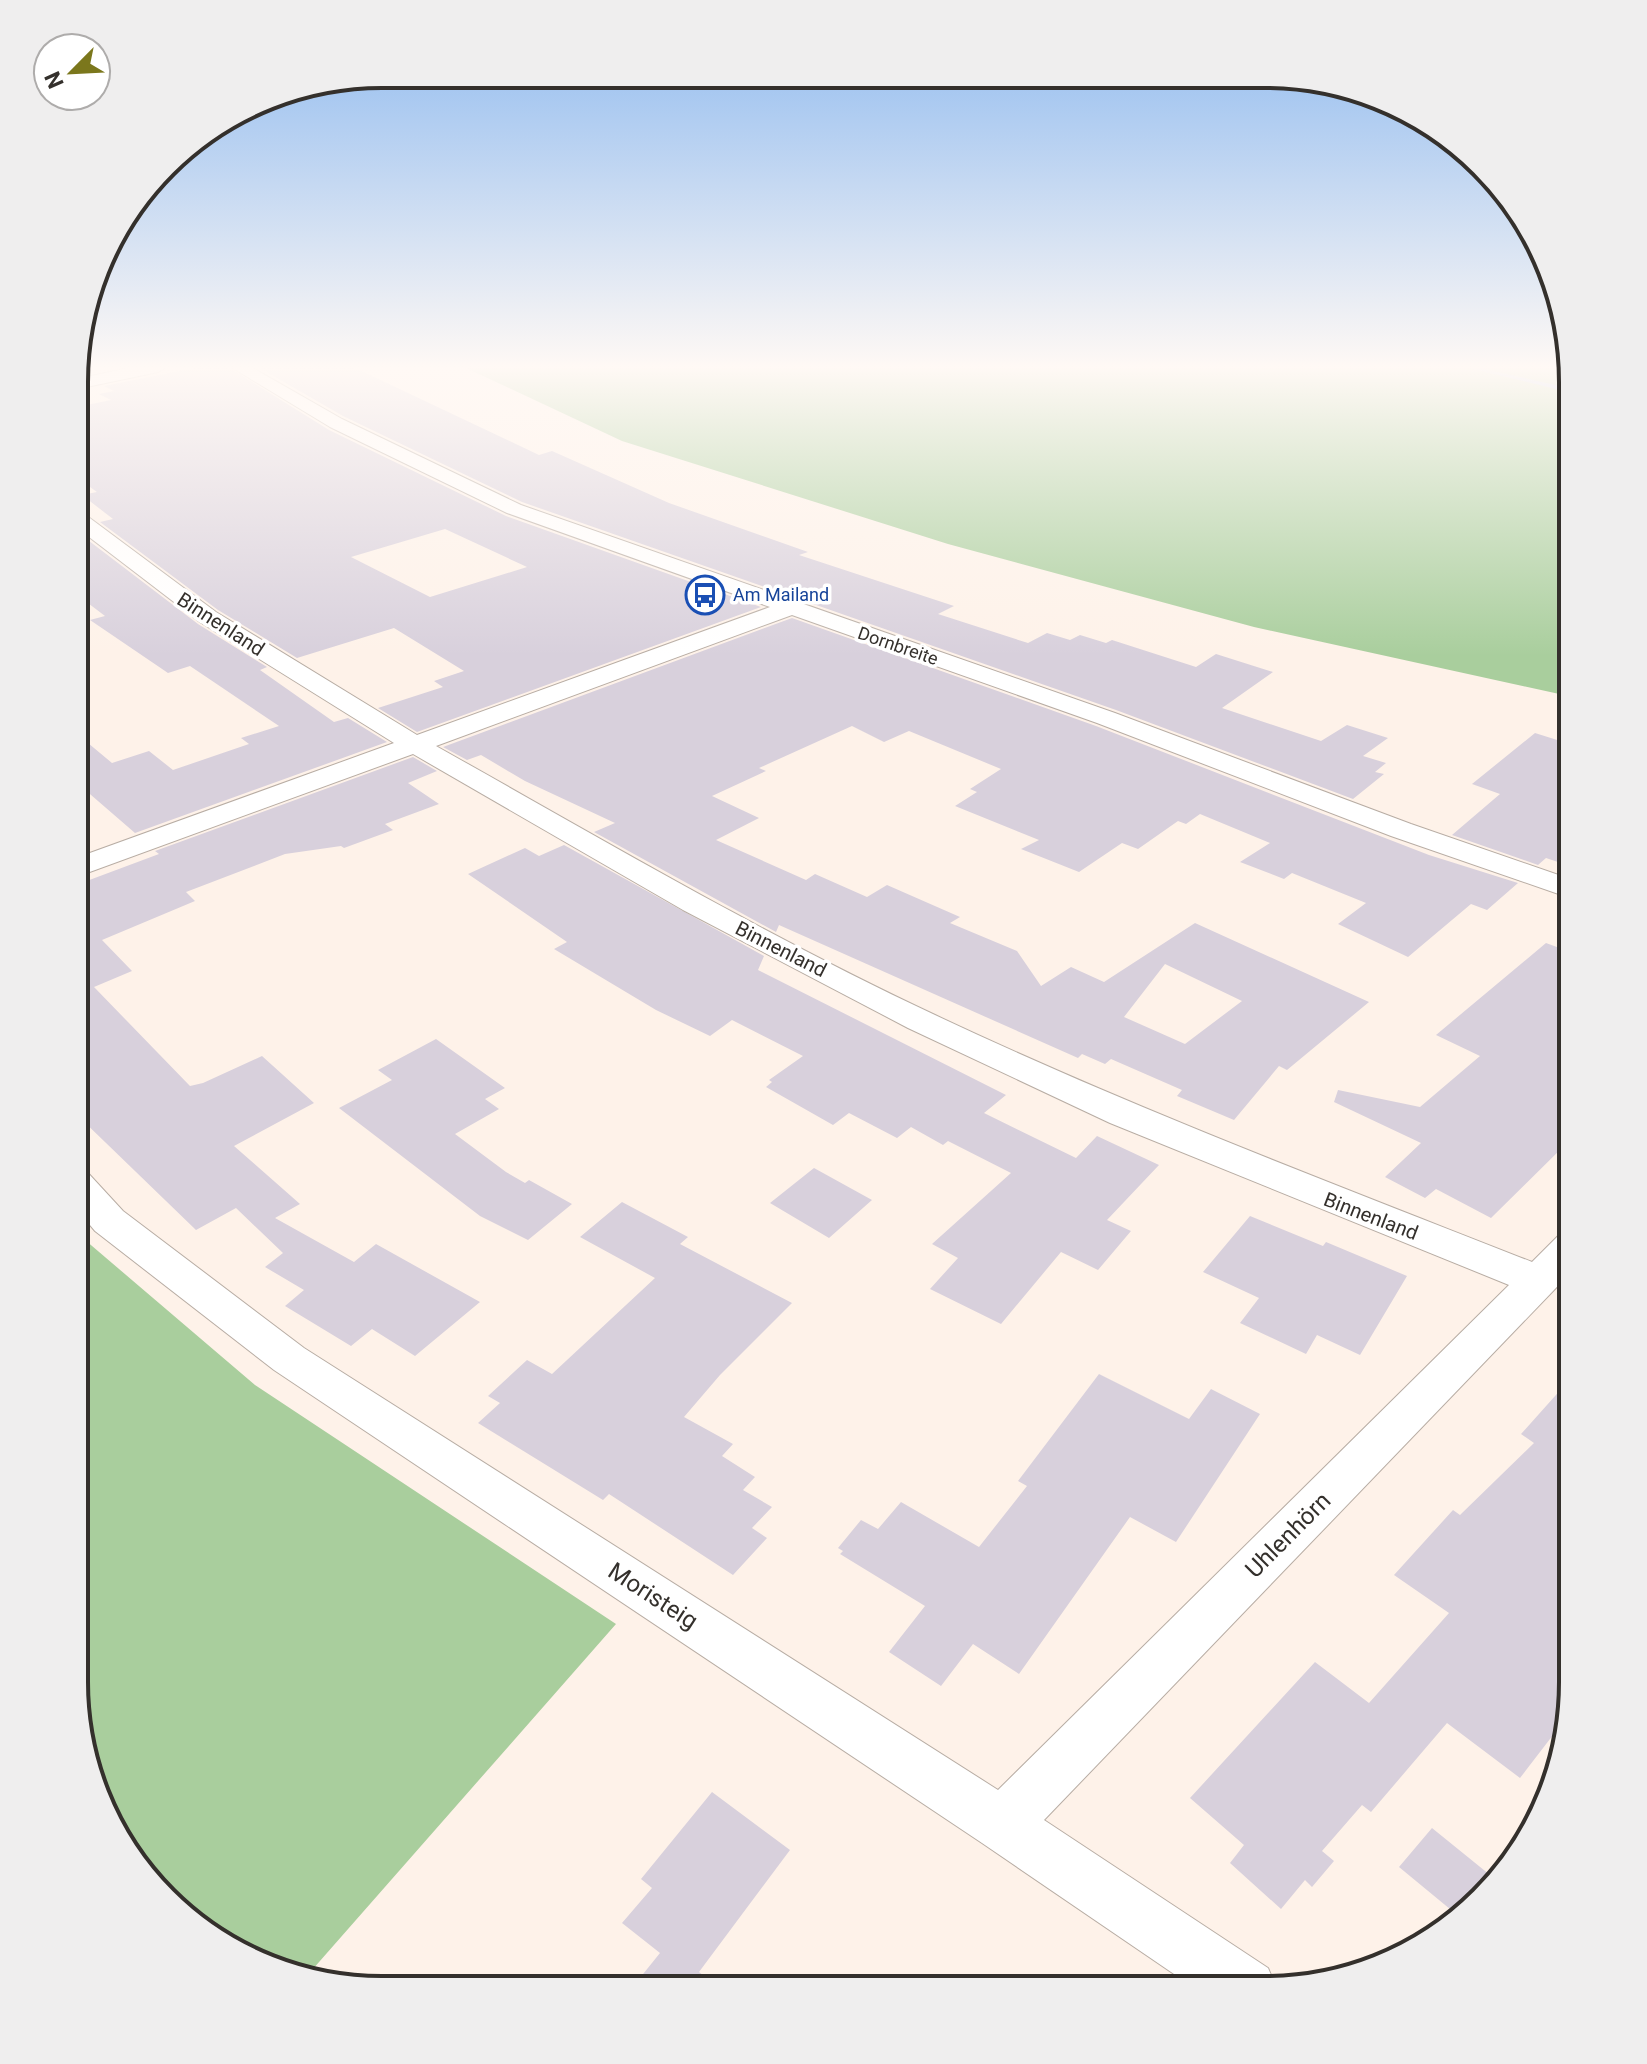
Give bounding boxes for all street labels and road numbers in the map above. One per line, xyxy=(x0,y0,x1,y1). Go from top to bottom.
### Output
street label: Binnenland xyxy=(173,587,269,661)
street label: Dornbreite xyxy=(855,622,941,669)
street label: Binnenland xyxy=(731,916,831,982)
street label: Binnenland xyxy=(1320,1187,1422,1245)
street label: Uhlenhörn xyxy=(1240,1487,1336,1583)
street label: Moristeig xyxy=(603,1557,703,1635)

